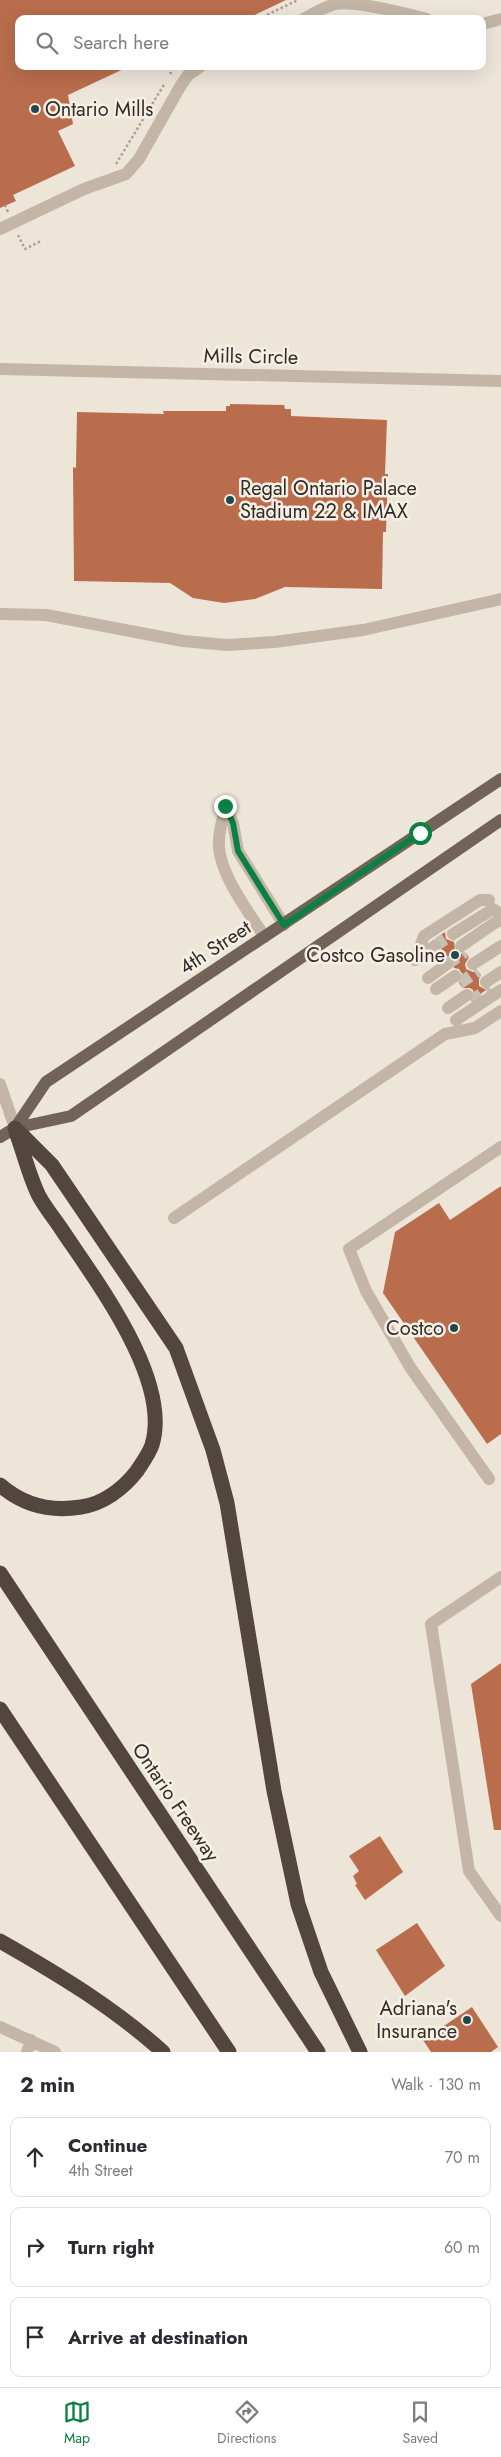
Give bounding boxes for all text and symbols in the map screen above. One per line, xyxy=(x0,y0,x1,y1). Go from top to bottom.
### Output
search box xyxy=(15,15,486,70)
icon: search xyxy=(33,29,61,57)
text: Search here xyxy=(73,29,169,56)
place label: Ontario Mills xyxy=(45,95,153,124)
marker: Ontario Mills xyxy=(29,103,41,115)
street label: Mills Circle xyxy=(203,341,299,372)
place label: Regal Ontario Palace Stadium 22 & IMAX xyxy=(240,474,417,526)
marker: Regal Ontario Palace Stadium 22 & IMAX xyxy=(224,494,236,506)
route end xyxy=(214,795,237,818)
route start xyxy=(409,822,432,845)
street label: 4th Street xyxy=(174,913,257,982)
place label: Costco Gasoline xyxy=(306,941,445,970)
marker: Costco Gasoline xyxy=(449,949,461,961)
place label: Costco xyxy=(386,1314,444,1343)
marker: Costco xyxy=(448,1322,460,1334)
street label: Ontario Freeway xyxy=(125,1737,226,1868)
place label: Adriana's Insurance xyxy=(376,1994,457,2046)
marker: Adriana's Insurance xyxy=(461,2014,473,2026)
text: 2 min xyxy=(20,2070,75,2100)
text: Walk · 130 m xyxy=(391,2073,481,2096)
text: Continue xyxy=(68,2132,147,2159)
icon: ahead xyxy=(21,2143,49,2171)
text: 70 m xyxy=(445,2146,480,2169)
text: 4th Street xyxy=(68,2159,133,2182)
icon: right xyxy=(21,2233,49,2261)
text: Turn right xyxy=(68,2234,154,2261)
text: 60 m xyxy=(444,2236,480,2259)
icon: arrive xyxy=(21,2323,49,2351)
text: Arrive at destination xyxy=(68,2324,248,2351)
tab: Map xyxy=(63,2398,91,2448)
tab: Directions xyxy=(217,2398,276,2448)
tab: Saved xyxy=(402,2398,438,2448)

